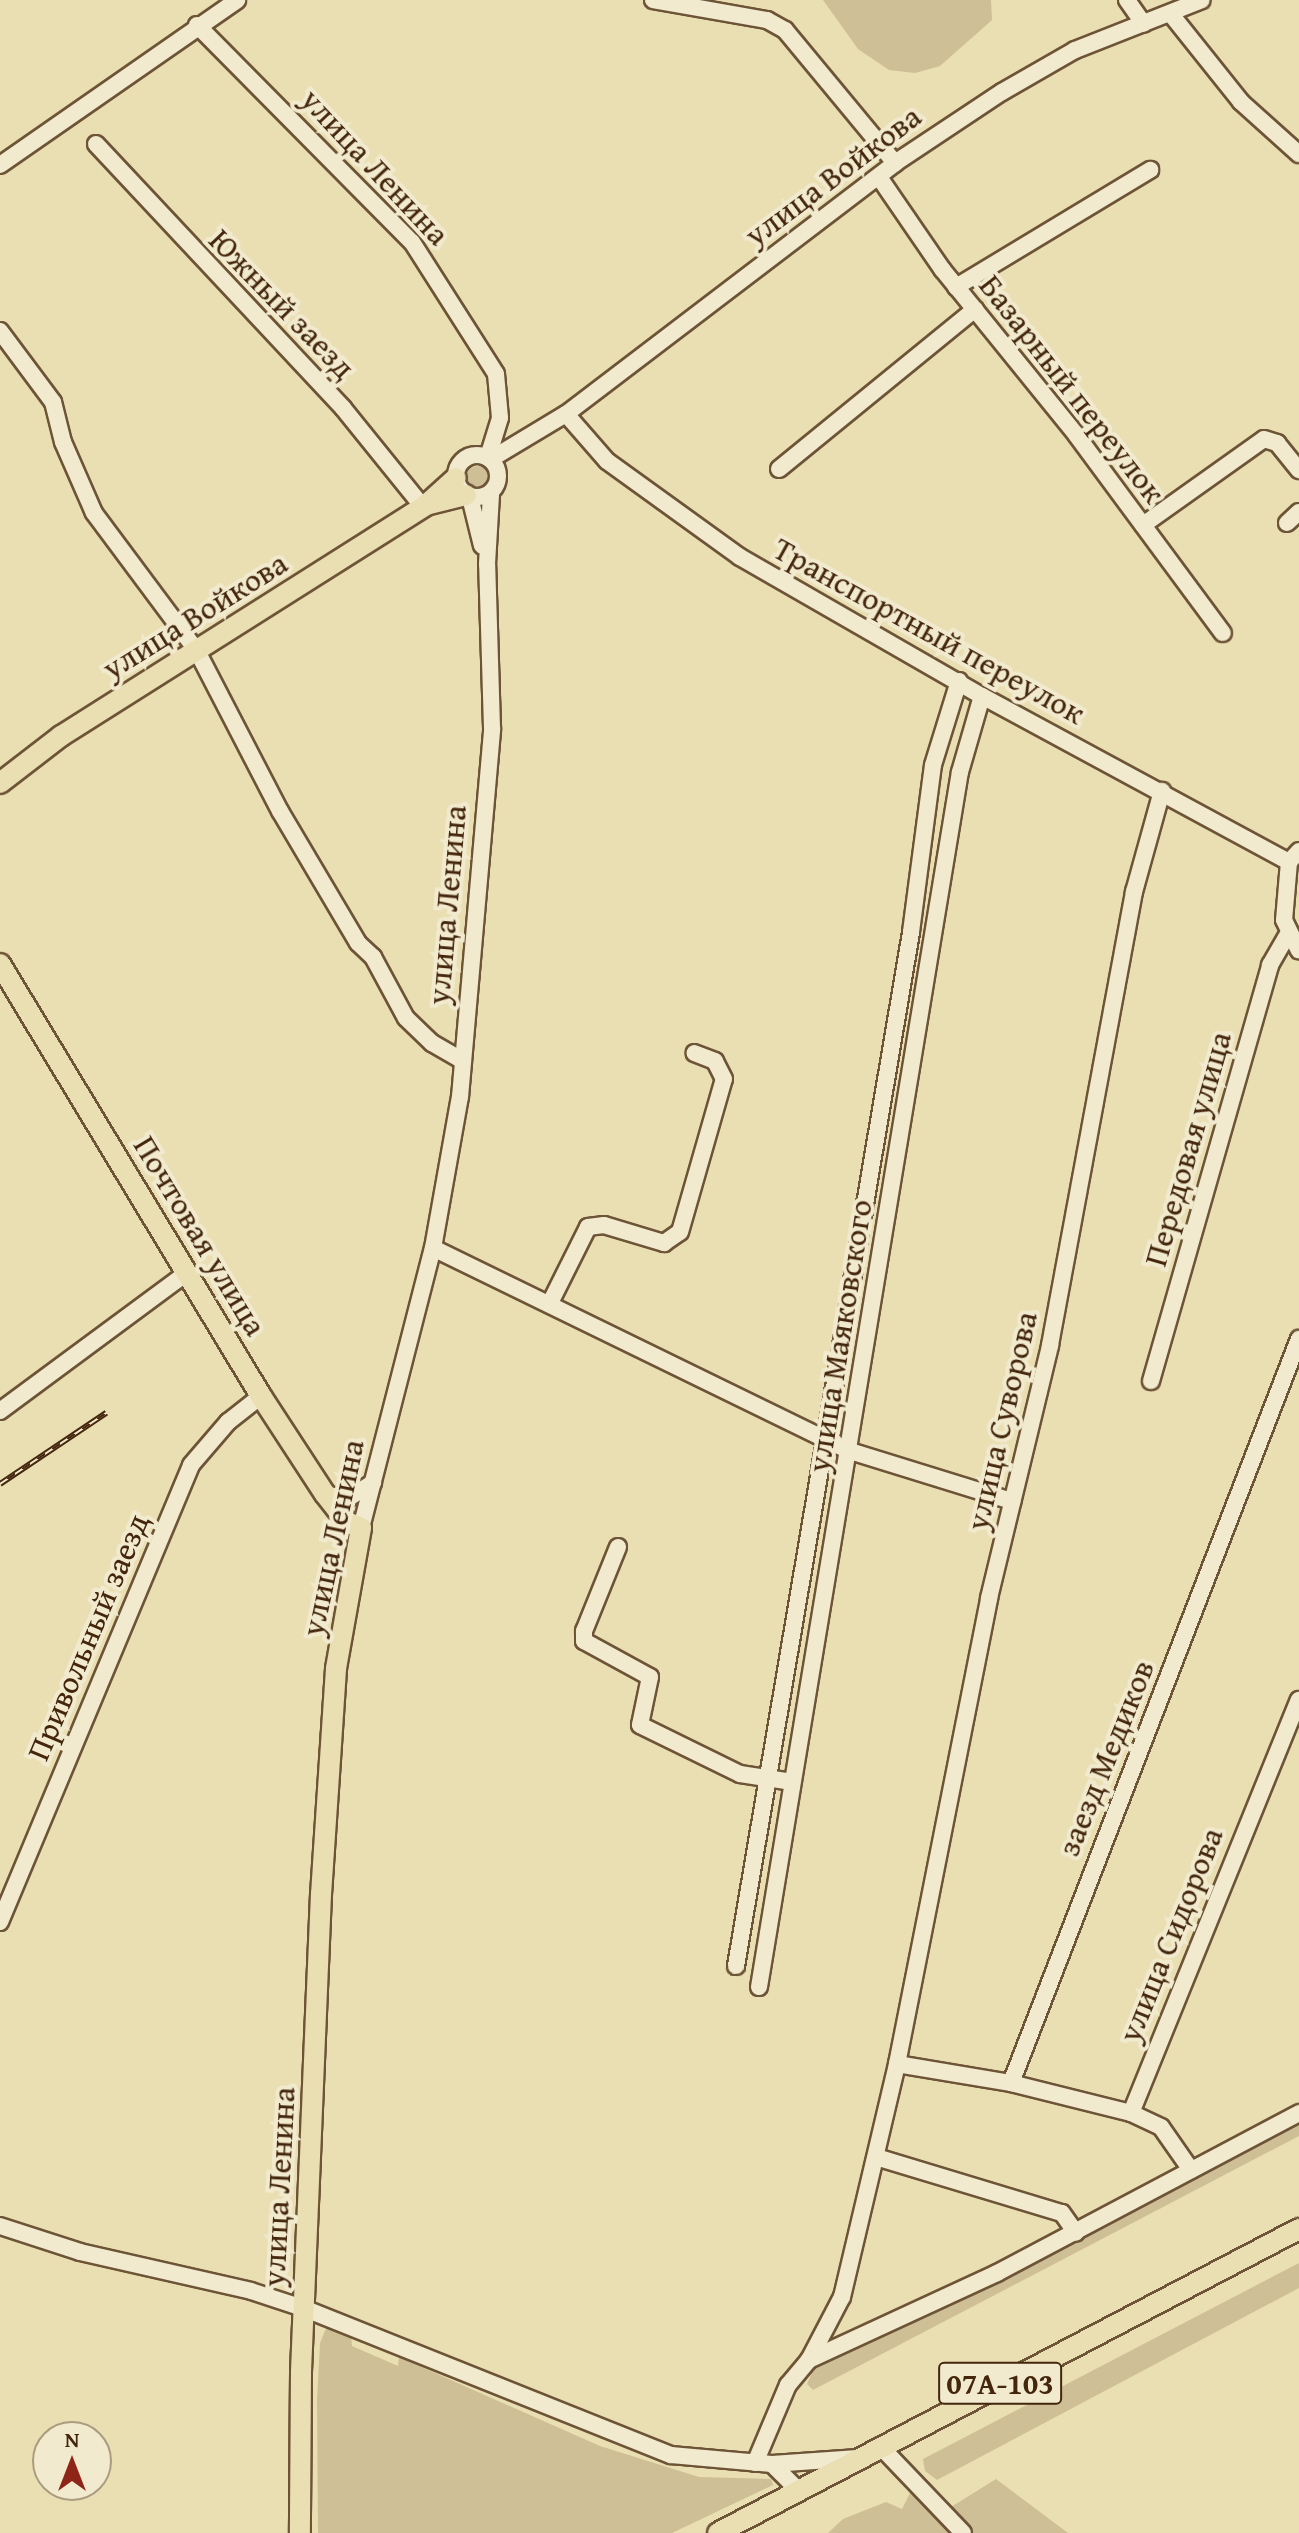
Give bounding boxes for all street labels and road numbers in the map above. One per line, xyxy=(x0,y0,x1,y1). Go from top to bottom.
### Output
street label: улица Ленина xyxy=(293,81,457,253)
street label: улица Войкова xyxy=(737,97,929,255)
street label: Южный заезд xyxy=(201,221,363,387)
street label: Базарный переулок xyxy=(971,267,1173,511)
street label: Транспортный переулок xyxy=(767,529,1091,733)
street label: улица Войкова xyxy=(95,544,295,688)
street label: улица Ленина xyxy=(419,804,475,1006)
street label: Передовая улица xyxy=(1136,1027,1240,1271)
street label: Почтовая улица xyxy=(125,1129,275,1343)
street label: улица Маяковского xyxy=(799,1197,881,1475)
street label: улица Суворова xyxy=(958,1308,1046,1534)
street label: улица Ленина xyxy=(293,1436,373,1640)
street label: Привольный заезд xyxy=(19,1508,157,1766)
street label: заезд Медиков xyxy=(1049,1655,1163,1861)
street label: улица Сидорова xyxy=(1110,1822,1232,2048)
street label: улица Ленина xyxy=(255,2086,303,2288)
road number: 07А-103 xyxy=(938,2357,1062,2409)

